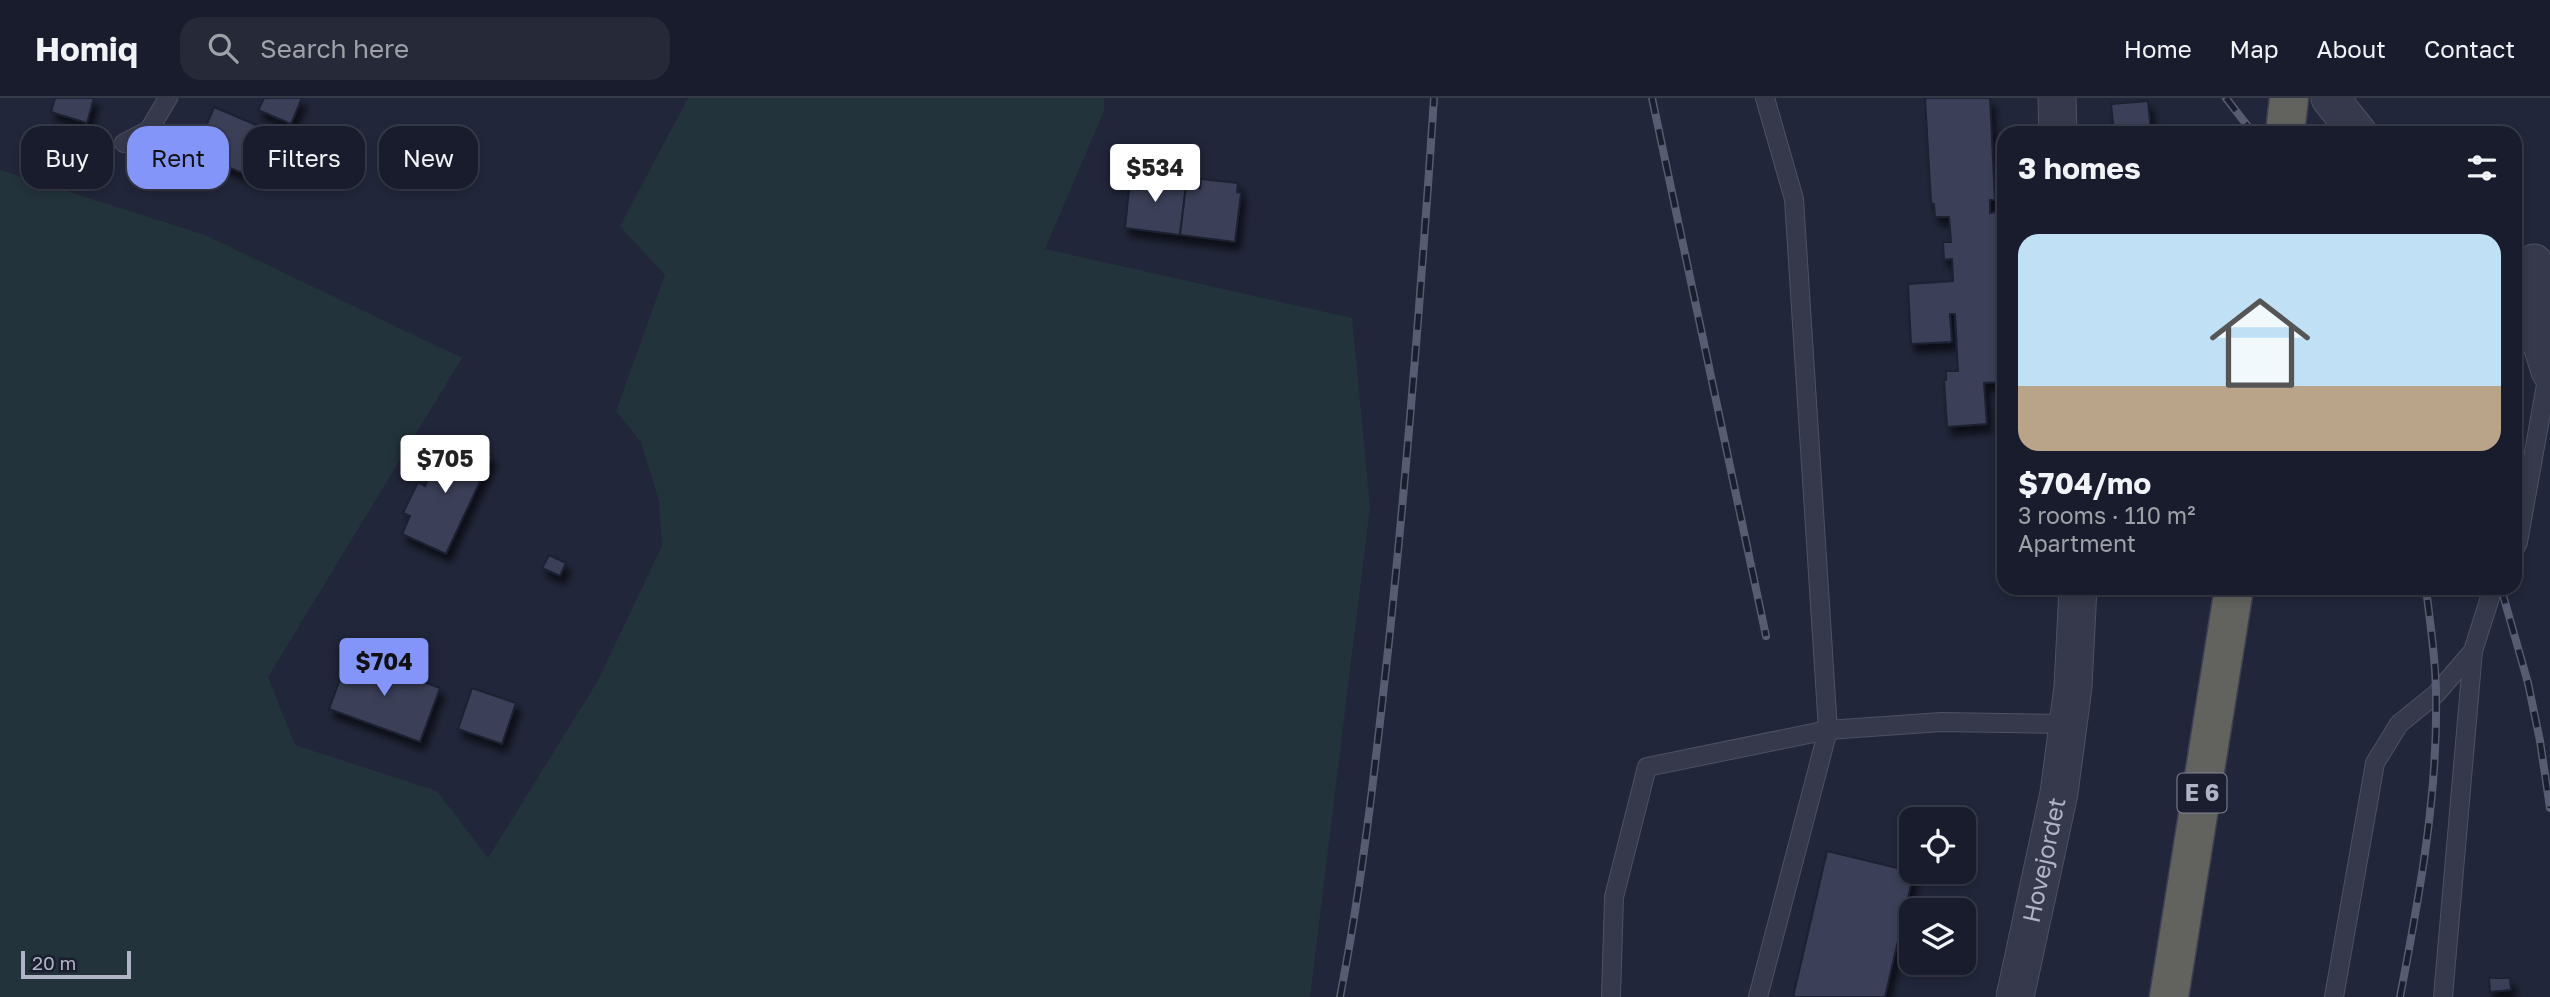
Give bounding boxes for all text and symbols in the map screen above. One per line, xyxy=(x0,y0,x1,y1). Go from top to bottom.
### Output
search box xyxy=(180,17,670,80)
text: Homiq xyxy=(35,29,138,68)
icon: search xyxy=(204,29,242,67)
text: Search here xyxy=(260,33,409,64)
text: Home xyxy=(2124,34,2192,63)
text: Map xyxy=(2230,34,2279,63)
text: About xyxy=(2317,34,2386,63)
text: Contact xyxy=(2424,34,2515,63)
chip: Buy xyxy=(21,126,113,189)
chip: Rent xyxy=(127,126,229,189)
chip: Filters xyxy=(243,126,365,189)
chip: New xyxy=(379,126,478,189)
pin: $534 xyxy=(1114,144,1196,204)
icon: filters xyxy=(2463,149,2501,187)
text: 3 homes xyxy=(2018,150,2141,186)
text: $534 xyxy=(1126,153,1184,181)
icon: home xyxy=(2197,280,2323,406)
pin: $705 xyxy=(404,436,486,495)
text: $705 xyxy=(417,444,473,472)
text: $704/mo xyxy=(2018,465,2151,501)
text: 3 rooms · 110 m² xyxy=(2018,501,2195,529)
text: Apartment xyxy=(2018,529,2136,557)
pin: $704 xyxy=(343,638,425,698)
text: $704 xyxy=(355,647,413,675)
road number: E 6 xyxy=(2178,774,2226,813)
street label: Hovejordet xyxy=(2015,795,2071,925)
map controls xyxy=(1899,807,1976,975)
button: locate xyxy=(1899,807,1976,884)
button: layers xyxy=(1899,898,1976,975)
scale bar xyxy=(21,948,131,980)
text: 20 m xyxy=(32,951,76,974)

